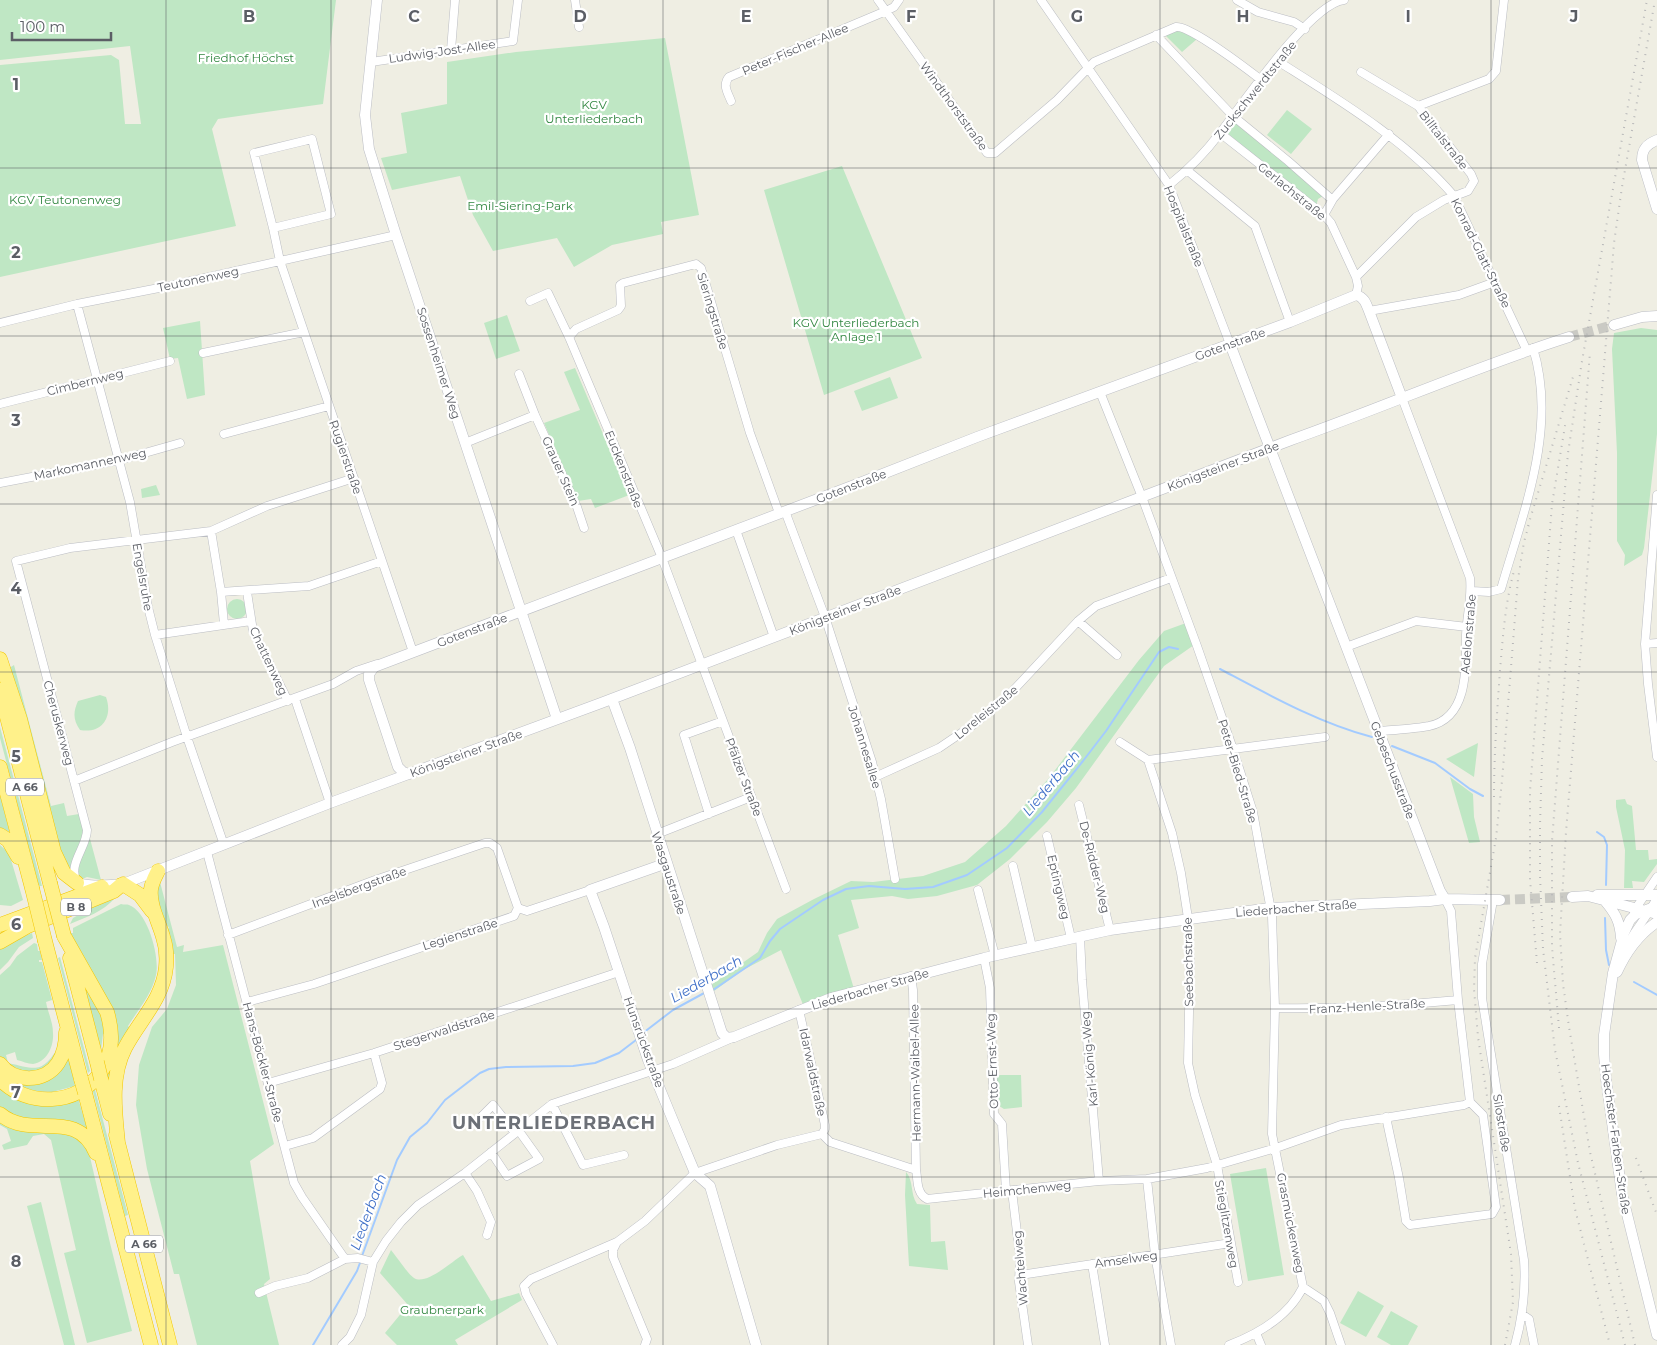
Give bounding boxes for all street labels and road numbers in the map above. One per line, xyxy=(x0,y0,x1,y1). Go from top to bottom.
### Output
street label: Peter-Fischer-Allee xyxy=(740,20,850,78)
street label: Ludwig-Jost-Allee xyxy=(388,36,496,66)
street label: Zuckschwerdtstraße xyxy=(1211,38,1299,142)
street label: Windthorststraße xyxy=(917,59,991,153)
street label: Billtalstraße xyxy=(1416,107,1472,173)
street label: Gerlachstraße xyxy=(1255,159,1329,223)
street label: Hospitalstraße xyxy=(1161,183,1207,269)
street label: Konrad-Glatt-Straße xyxy=(1448,196,1514,310)
street label: Teutonenweg xyxy=(156,263,240,295)
street label: Sieringstraße xyxy=(694,271,732,351)
street label: Sossenheimer Weg xyxy=(414,305,464,421)
street label: Gotenstraße xyxy=(1193,324,1267,364)
street label: Cimbernweg xyxy=(45,365,125,399)
street label: Rugierstraße xyxy=(326,418,366,496)
street label: Euckenstraße xyxy=(602,428,646,510)
street label: Grauer Stein xyxy=(539,434,583,508)
street label: Königsteiner Straße xyxy=(1165,438,1281,494)
street label: Markomannenweg xyxy=(32,445,148,483)
street label: Gotenstraße xyxy=(814,466,888,506)
street label: Engelsruhe xyxy=(130,542,156,612)
street label: Königsteiner Straße xyxy=(787,582,903,638)
street label: Adelonstraße xyxy=(1457,593,1479,675)
street label: Gotenstraße xyxy=(435,610,509,650)
street label: Chattenweg xyxy=(247,624,291,698)
street label: Cheruskerweg xyxy=(40,679,78,767)
street label: Loreleistraße xyxy=(951,682,1021,742)
street label: Johannesallee xyxy=(845,703,885,790)
street label: Peter-Bied-Straße xyxy=(1215,717,1261,825)
street label: Gebeschusstraße xyxy=(1367,719,1419,821)
street label: Königsteiner Straße xyxy=(408,726,524,780)
street label: Pfälzer Straße xyxy=(722,736,766,818)
road number: A 66 xyxy=(6,779,44,796)
street label: De-Ridder-Weg xyxy=(1076,819,1114,915)
street label: Wasgaustraße xyxy=(649,830,689,916)
street label: Eptingweg xyxy=(1044,853,1074,921)
street label: Inselsbergstraße xyxy=(310,863,408,911)
street label: Liederbacher Straße xyxy=(1235,896,1357,920)
road number: B 8 xyxy=(61,899,91,916)
street label: Legienstraße xyxy=(420,915,500,953)
street label: Seebachstraße xyxy=(1180,917,1196,1007)
street label: Liederbacher Straße xyxy=(809,965,931,1013)
street label: Hunsrückstraße xyxy=(621,994,667,1090)
street label: Franz-Henle-Straße xyxy=(1308,995,1426,1017)
street label: Hans-Böckler-Straße xyxy=(240,1000,286,1124)
street label: Hermann-Waibel-Allee xyxy=(906,1004,924,1142)
street label: Stegerwaldstraße xyxy=(391,1007,497,1053)
street label: Karl-König-Weg xyxy=(1077,1011,1101,1107)
street label: Otto-Ernst-Weg xyxy=(983,1013,1001,1109)
street label: Idarwaldstraße xyxy=(796,1026,830,1118)
street label: Hoechster-Farben-Straße xyxy=(1598,1063,1634,1215)
street label: Silostraße xyxy=(1490,1093,1514,1153)
street label: Grasmückenweg xyxy=(1274,1172,1308,1274)
street label: Heimchenweg xyxy=(982,1177,1072,1201)
street label: Stieglitzenweg xyxy=(1212,1179,1242,1269)
street label: Wachtelweg xyxy=(1009,1230,1031,1306)
road number: A 66 xyxy=(125,1236,163,1252)
street label: Amselweg xyxy=(1094,1247,1158,1271)

